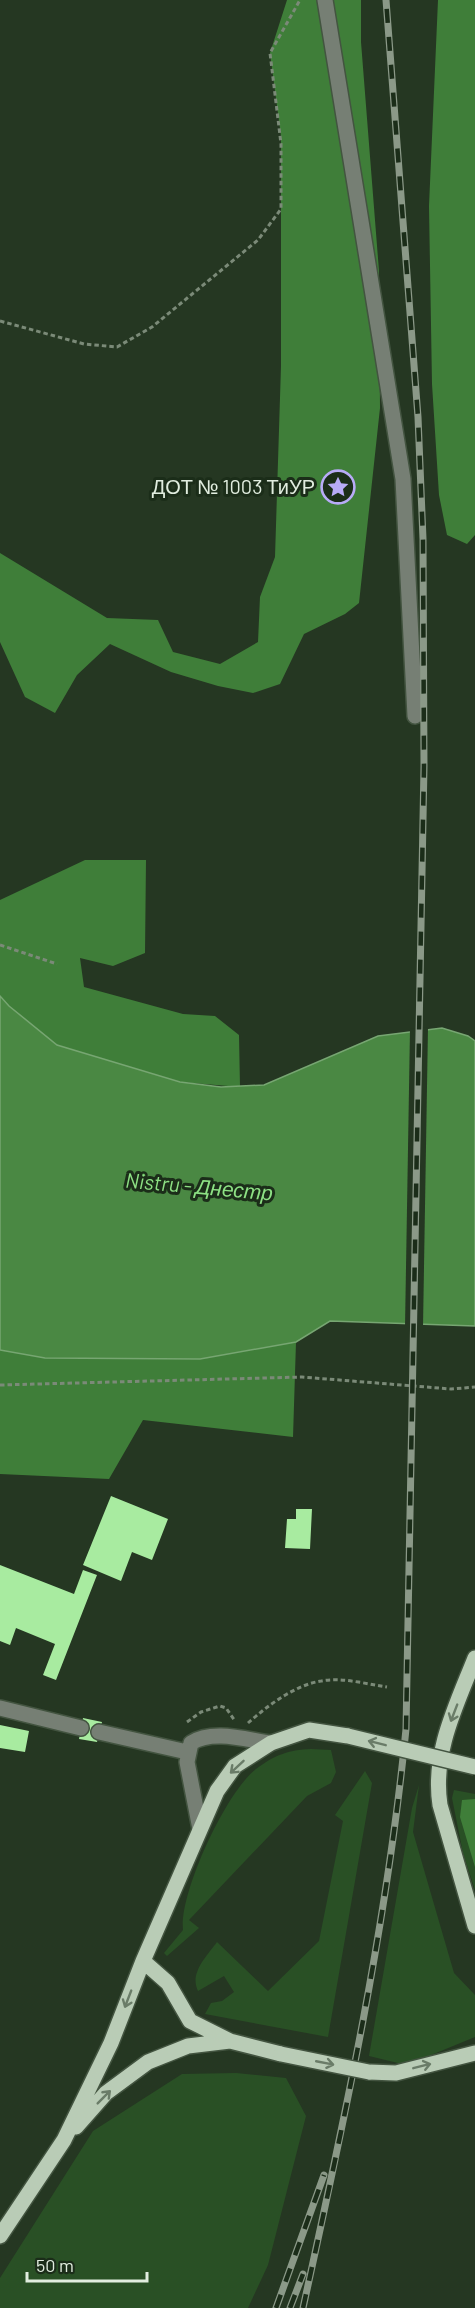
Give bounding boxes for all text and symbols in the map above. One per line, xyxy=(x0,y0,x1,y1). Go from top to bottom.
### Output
place icon: ДОТ № 1003 ТиУР xyxy=(320,469,356,505)
place label: ДОТ № 1003 ТиУР xyxy=(152,474,315,498)
water label: Nistru - Днестр xyxy=(124,1167,274,1204)
one-way arrow xyxy=(448,1703,459,1721)
one-way arrow xyxy=(368,1736,387,1748)
one-way arrow xyxy=(230,1760,245,1774)
one-way arrow xyxy=(122,1989,133,2008)
one-way arrow xyxy=(315,2058,335,2069)
one-way arrow xyxy=(413,2060,432,2072)
one-way arrow xyxy=(96,2090,111,2104)
scale bar xyxy=(27,2245,147,2283)
text: 50 m xyxy=(36,2254,74,2276)

